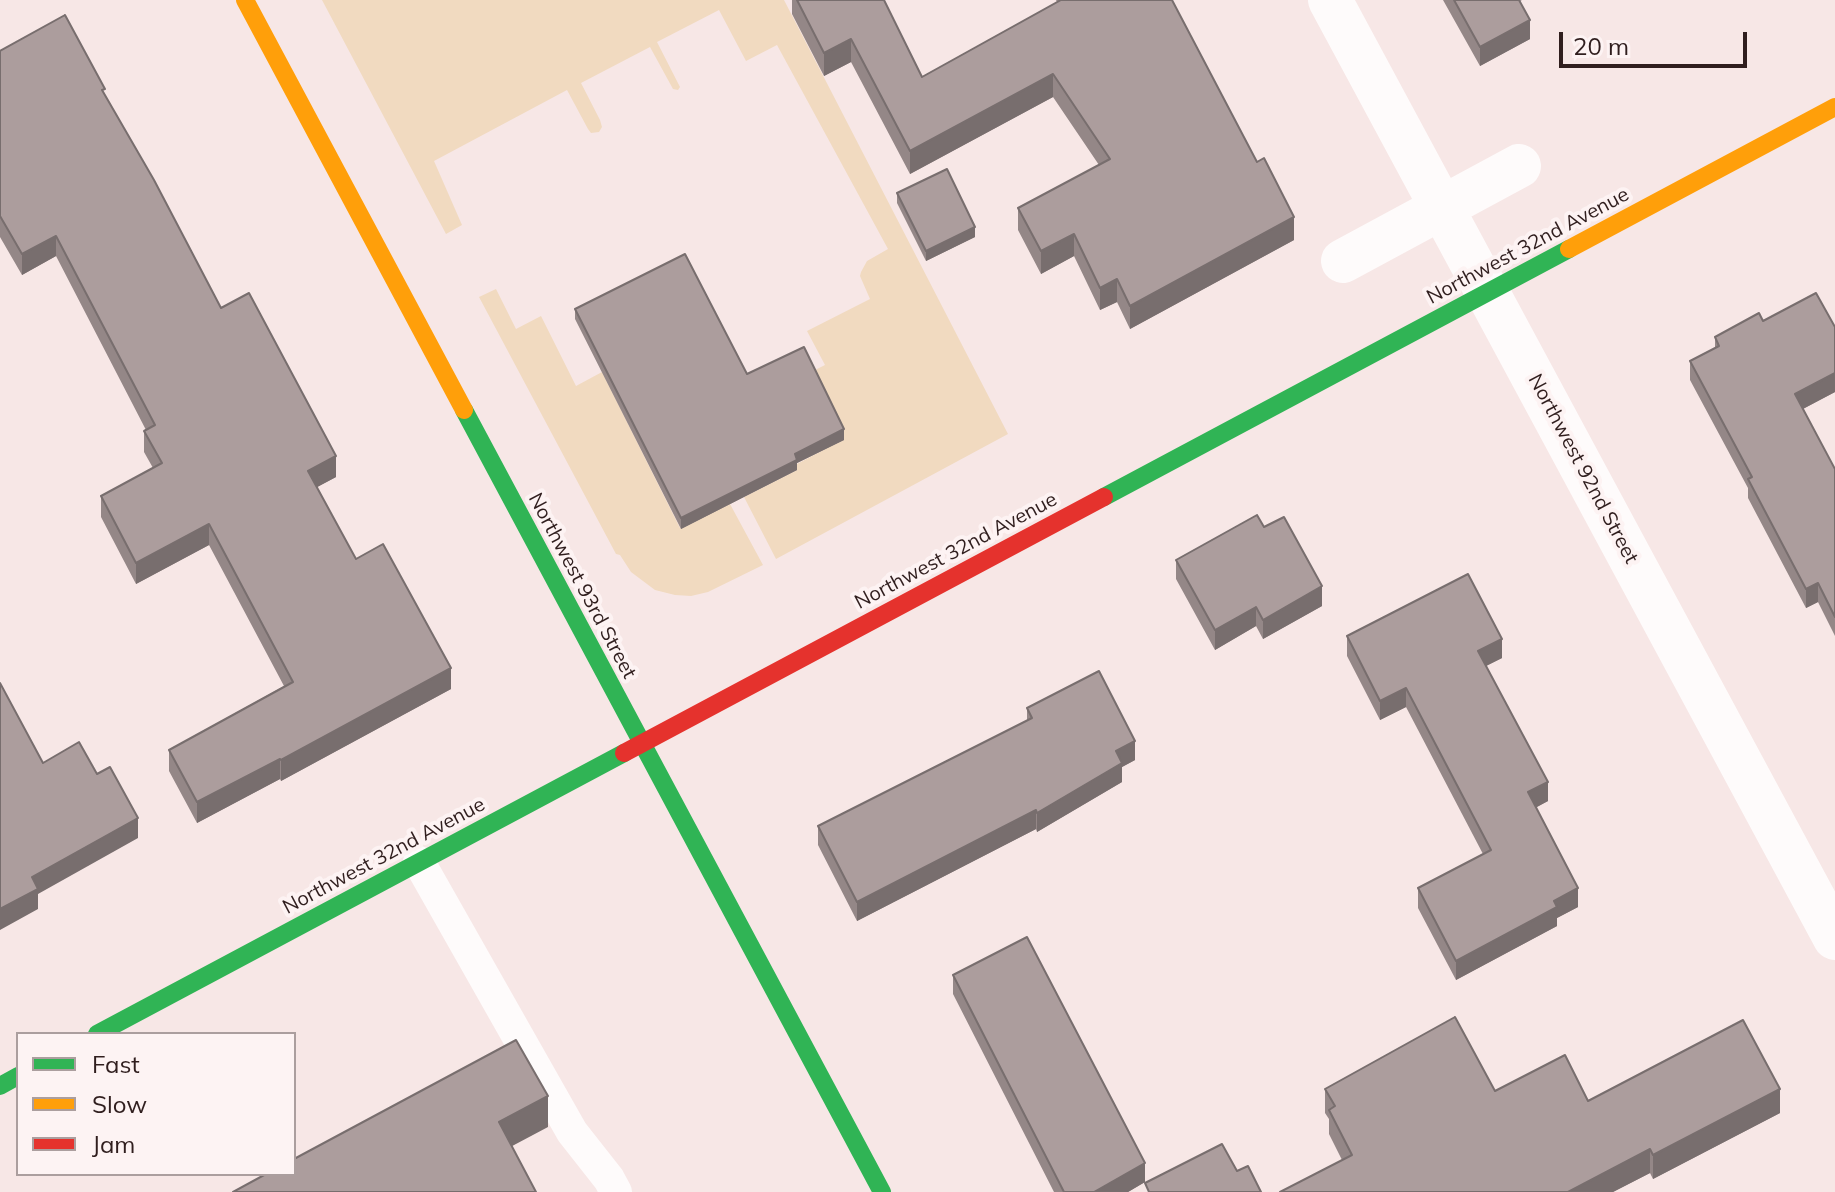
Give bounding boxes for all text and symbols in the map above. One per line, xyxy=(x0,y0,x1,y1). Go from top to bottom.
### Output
scale bar xyxy=(1563,16,1751,66)
text: 20 m xyxy=(1573,31,1629,61)
street label: Northwest 32nd Avenue xyxy=(1423,182,1633,310)
street label: Northwest 92nd Street xyxy=(1523,370,1643,568)
street label: Northwest 32nd Avenue xyxy=(851,487,1061,615)
street label: Northwest 93rd Street xyxy=(523,489,641,683)
street label: Northwest 32nd Avenue xyxy=(279,792,489,920)
legend xyxy=(16,1032,296,1176)
text: Fast xyxy=(92,1049,140,1079)
text: Slow xyxy=(92,1089,147,1119)
text: Jam xyxy=(92,1129,135,1159)

